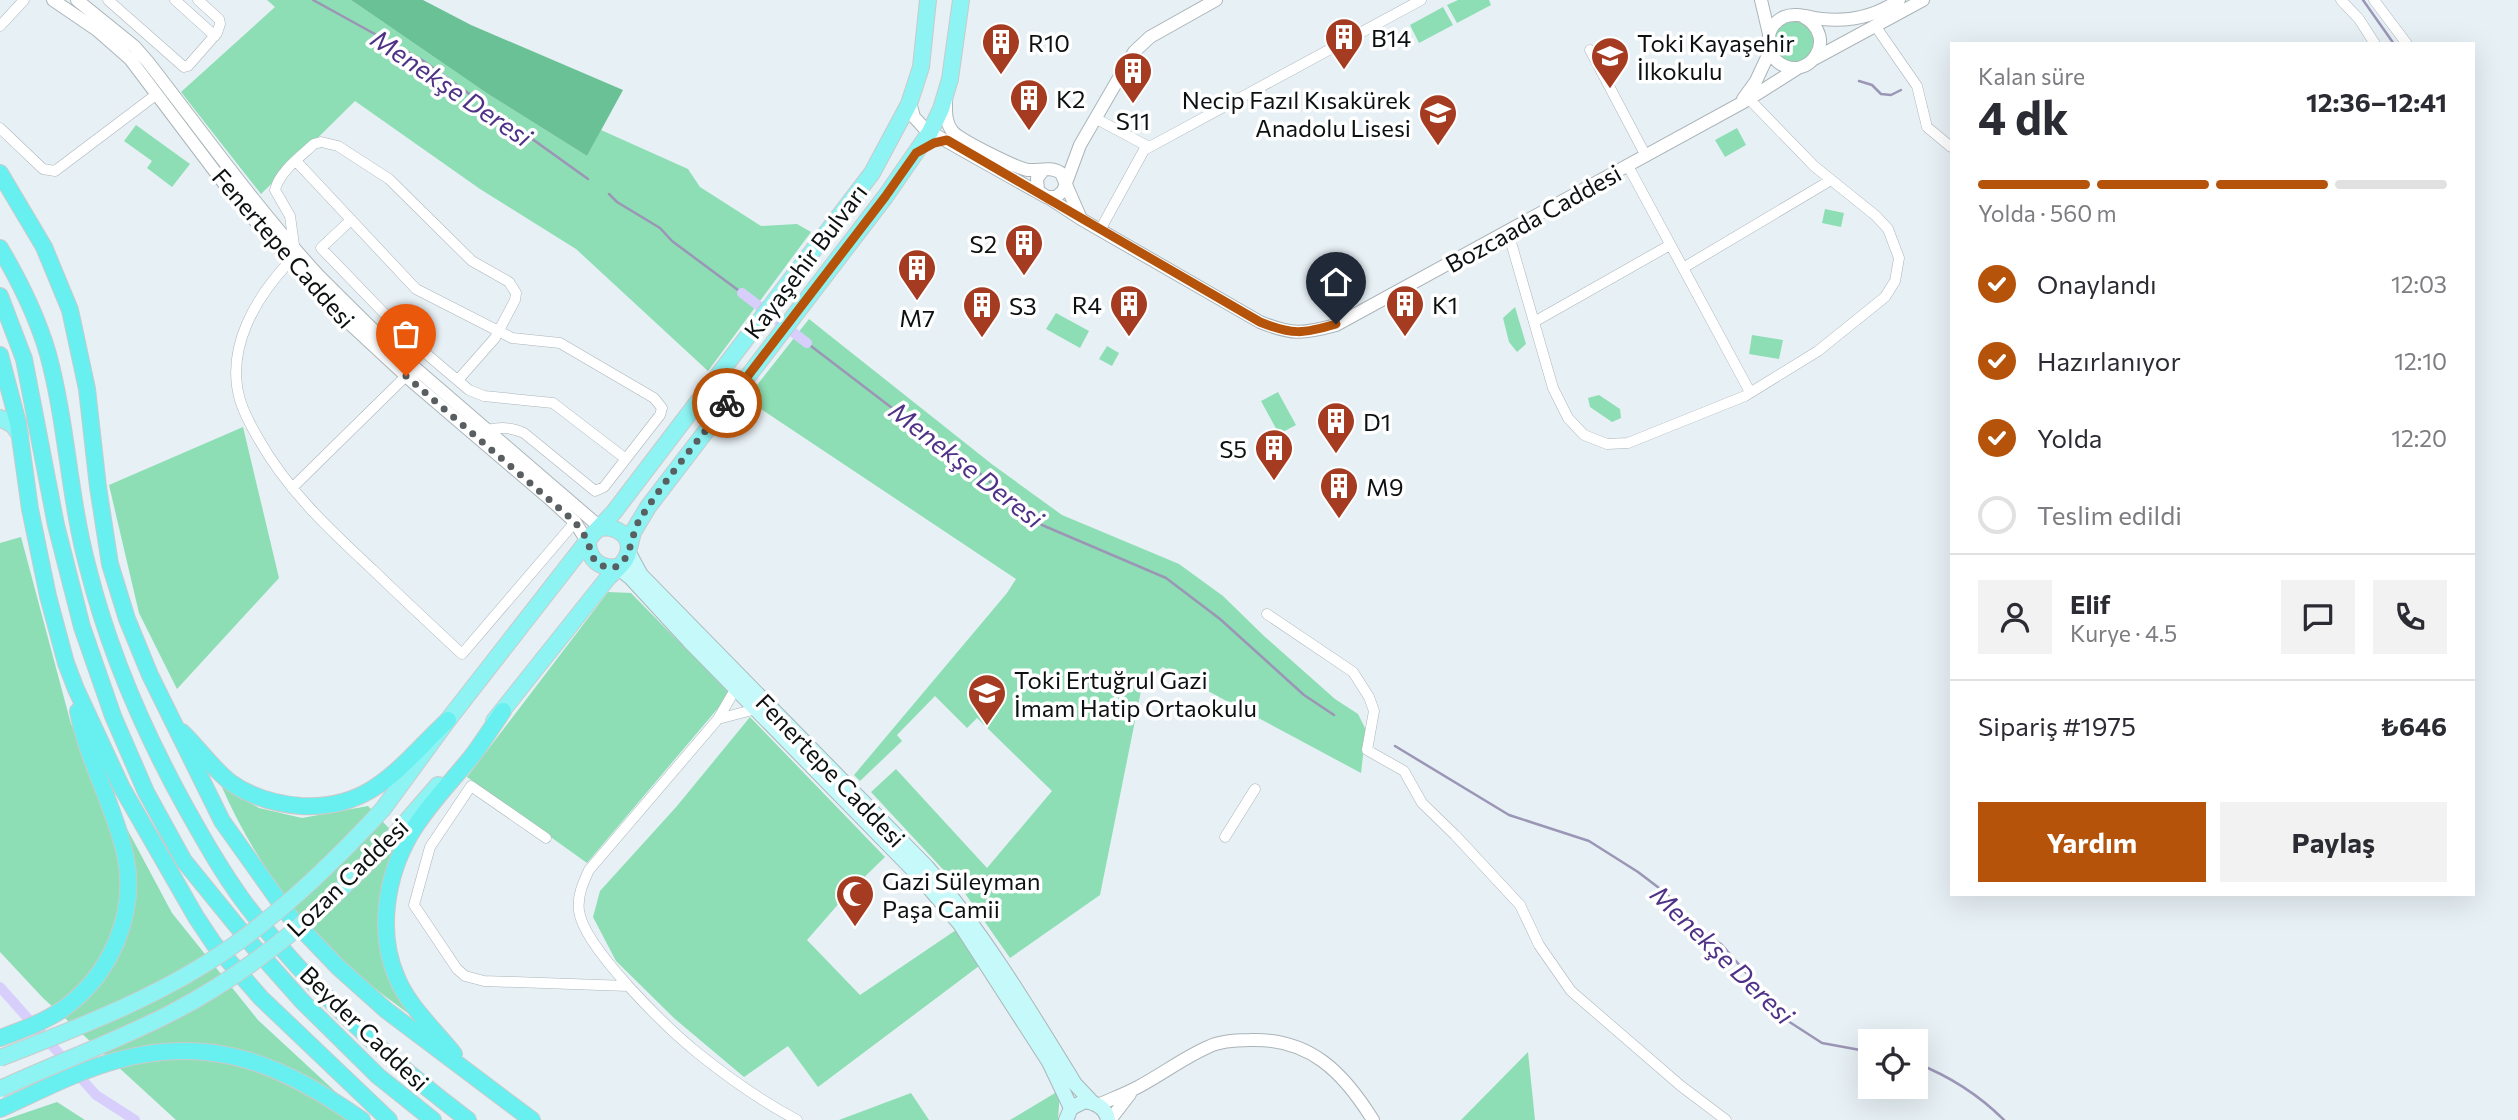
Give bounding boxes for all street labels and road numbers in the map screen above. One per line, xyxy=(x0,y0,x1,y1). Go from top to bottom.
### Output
street label: Bozcaada Caddesi xyxy=(1440,158,1626,278)
street label: Fenertepe Caddesi xyxy=(207,162,361,334)
street label: Kayaşehir Bulvarı xyxy=(737,178,873,344)
street label: Fenertepe Caddesi xyxy=(750,687,912,853)
street label: Lozan Caddesi xyxy=(280,812,414,942)
street label: Beyder Caddesi xyxy=(295,960,435,1096)

